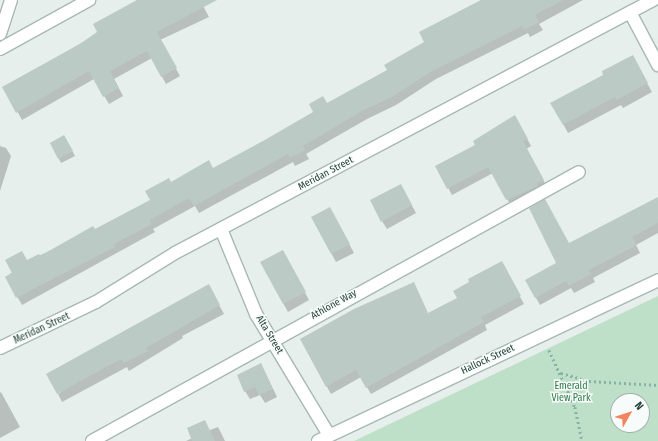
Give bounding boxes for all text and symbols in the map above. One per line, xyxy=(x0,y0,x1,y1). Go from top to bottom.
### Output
street label: Meridan Street xyxy=(296,154,356,194)
street label: Athlone Way xyxy=(309,287,359,323)
street label: Meridan Street xyxy=(12,311,72,347)
street label: Alta Street xyxy=(253,314,285,356)
street label: Hallock Street xyxy=(460,342,516,378)
park label: Emerald View Park xyxy=(551,380,591,404)
north arrow xyxy=(610,393,650,433)
text: N xyxy=(632,399,646,412)

